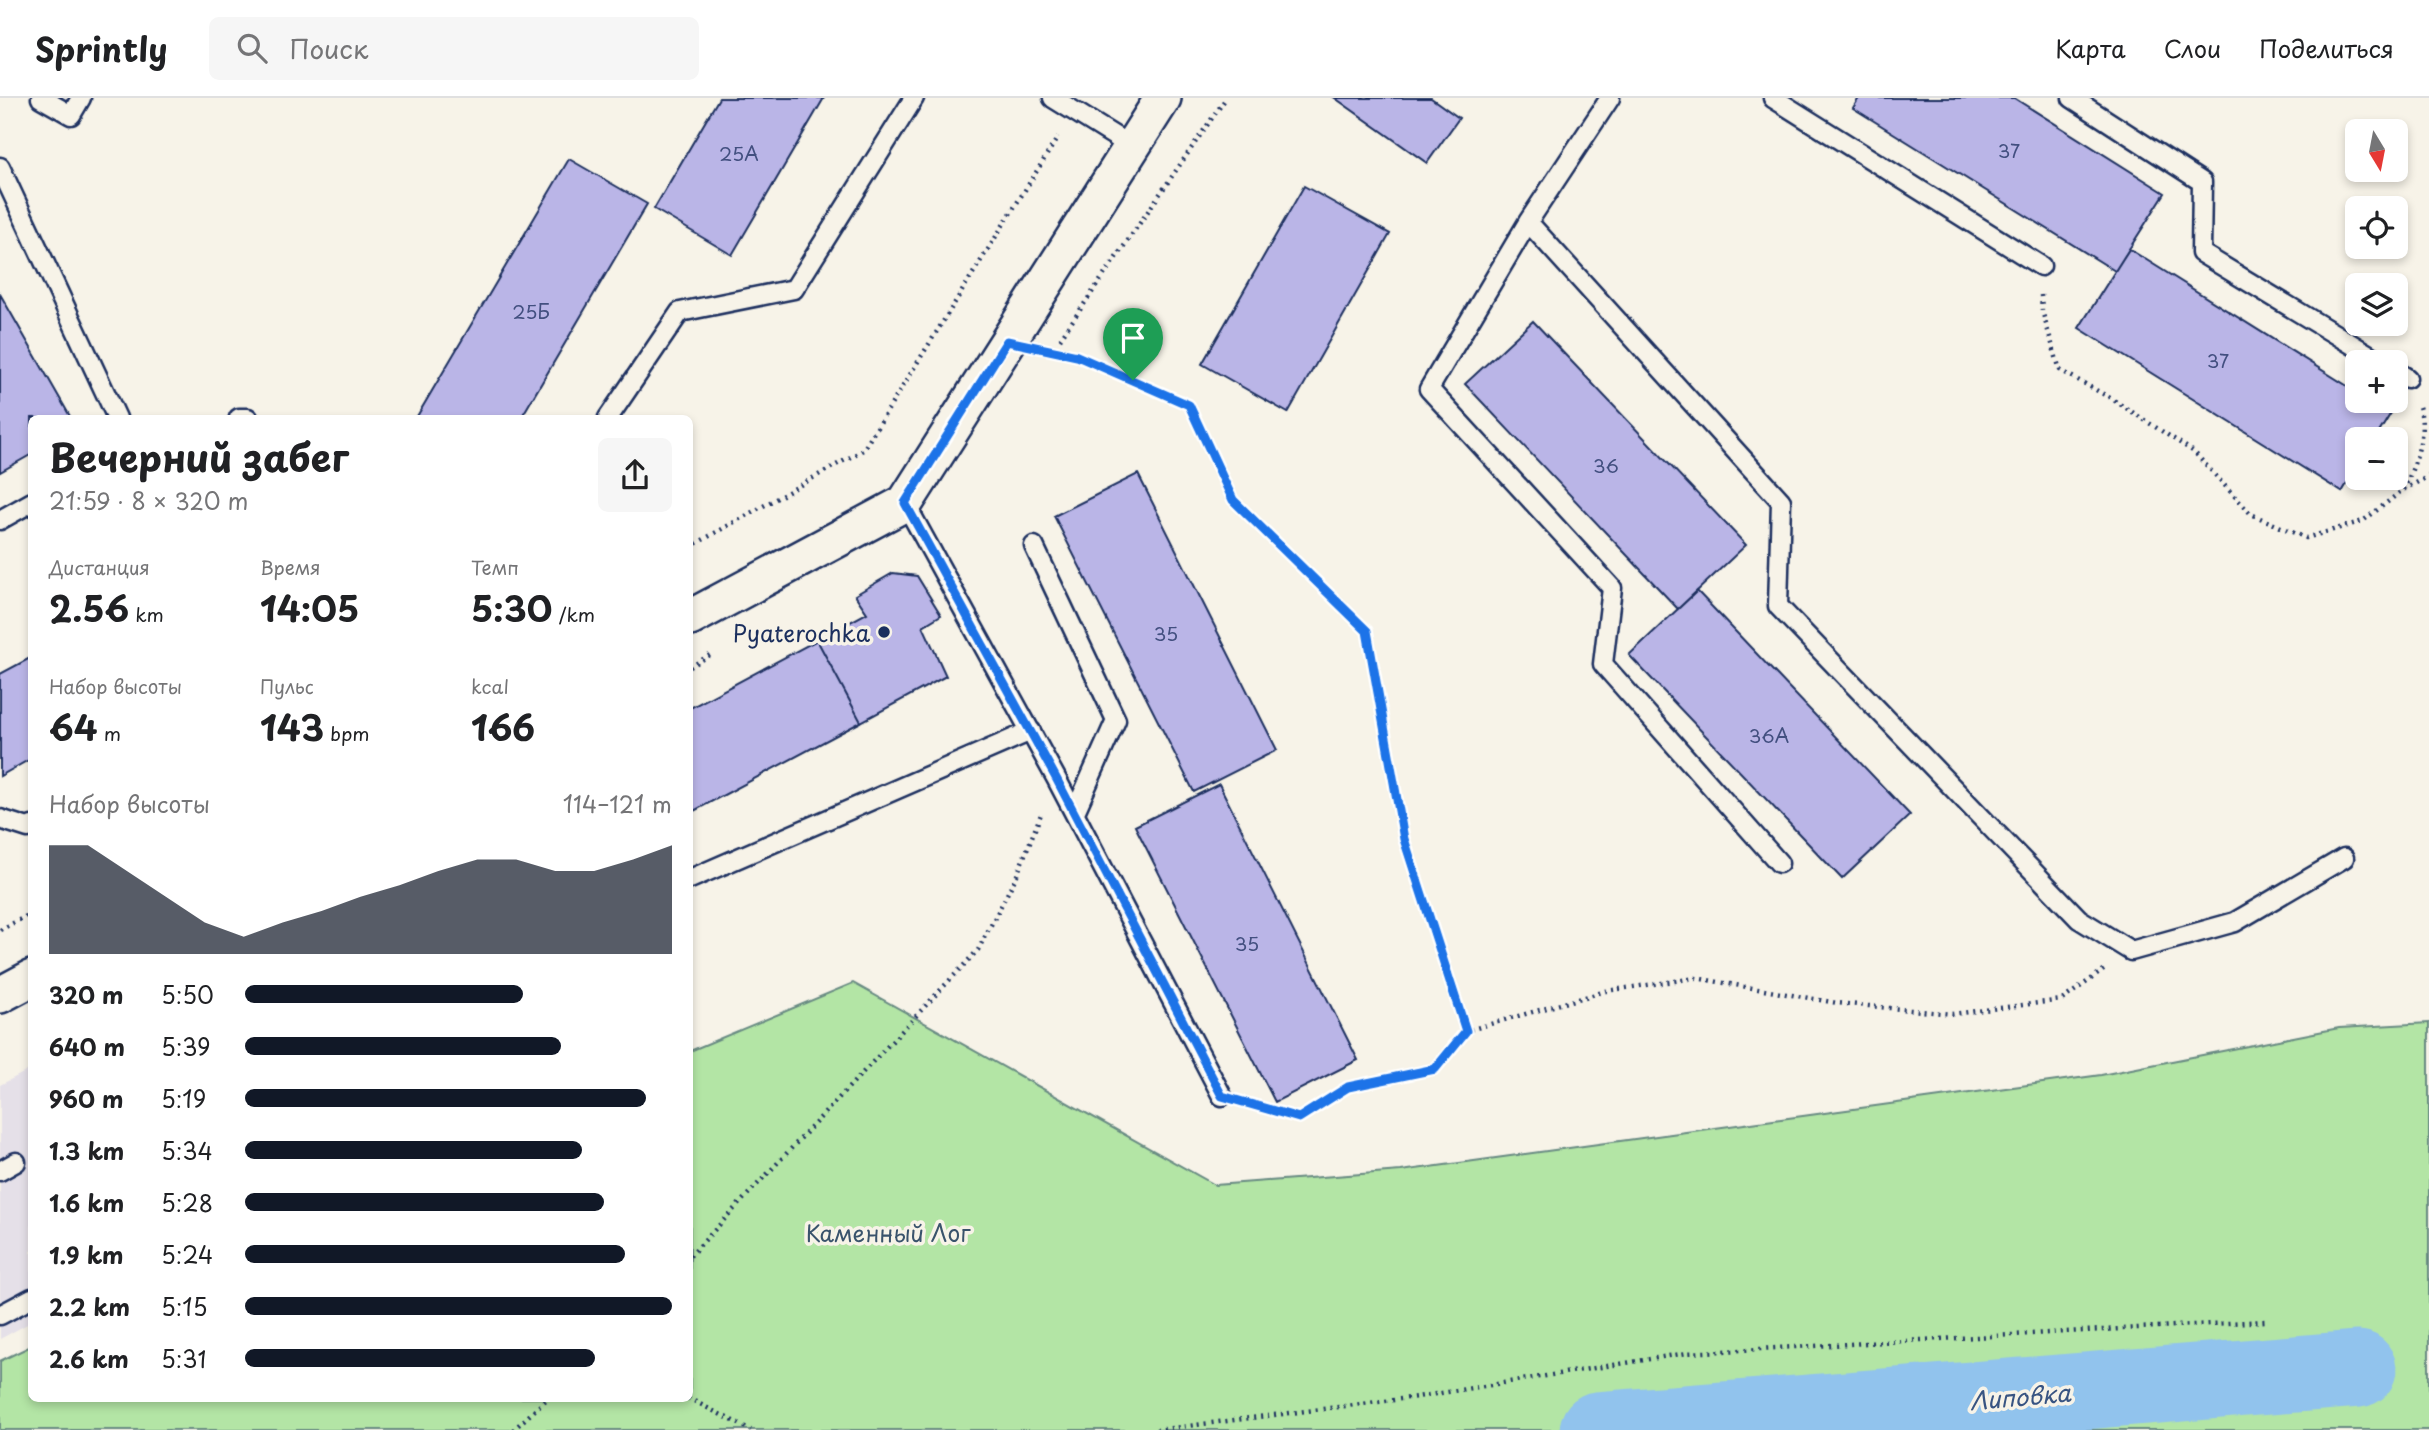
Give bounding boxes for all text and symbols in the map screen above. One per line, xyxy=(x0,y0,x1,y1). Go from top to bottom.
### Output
search box xyxy=(209,17,699,80)
text: Sprintly xyxy=(35,23,167,73)
icon: search xyxy=(233,29,271,67)
text: Поиск xyxy=(289,29,368,68)
text: Карта xyxy=(2055,30,2126,66)
text: Слои xyxy=(2164,30,2221,66)
text: Поделиться xyxy=(2259,30,2394,66)
north arrow xyxy=(2345,119,2408,182)
map controls xyxy=(2345,119,2408,490)
house number: 37 xyxy=(1998,136,2020,164)
house number: 25А xyxy=(719,139,759,167)
button: locate xyxy=(2345,196,2408,259)
button: layers xyxy=(2345,273,2408,336)
house number: 25Б xyxy=(512,297,550,325)
pin xyxy=(1103,308,1163,380)
icon: arrive xyxy=(1114,319,1152,357)
house number: 37 xyxy=(2207,346,2229,374)
button: + xyxy=(2345,350,2408,413)
button: − xyxy=(2345,427,2408,490)
text: Вечерний забег xyxy=(49,428,349,485)
button: share xyxy=(598,438,672,512)
house number: 36 xyxy=(1593,451,1619,479)
text: 21:59 · 8 × 320 m xyxy=(49,483,248,518)
text: Дистанция xyxy=(49,553,150,581)
text: Время xyxy=(260,553,321,581)
text: Темп xyxy=(471,553,519,581)
text: 2.56 xyxy=(49,581,129,634)
text: 14:05 xyxy=(260,581,359,634)
text: 5:30 xyxy=(471,581,553,634)
text: km xyxy=(129,600,164,628)
text: /km xyxy=(553,600,595,628)
place label: Pyaterochka xyxy=(733,615,871,650)
house number: 35 xyxy=(1154,619,1178,647)
marker: Pyaterochka xyxy=(876,624,892,640)
text: Набор высоты xyxy=(49,672,182,700)
text: Пульс xyxy=(260,672,314,700)
text: kcal xyxy=(471,672,509,700)
text: 64 xyxy=(49,700,97,753)
text: 143 xyxy=(260,700,324,753)
text: 166 xyxy=(471,700,535,753)
text: m xyxy=(97,719,121,747)
text: bpm xyxy=(324,719,370,747)
house number: 36А xyxy=(1749,721,1789,749)
text: Набор высоты xyxy=(49,786,210,821)
text: 114–121 m xyxy=(563,786,672,821)
house number: 35 xyxy=(1235,929,1259,957)
text: 320 m xyxy=(49,977,123,1012)
text: 5:50 xyxy=(161,977,214,1012)
text: 640 m xyxy=(49,1029,125,1064)
text: 5:39 xyxy=(161,1029,211,1064)
text: 960 m xyxy=(49,1081,123,1116)
text: 5:19 xyxy=(161,1081,206,1116)
text: 1.3 km xyxy=(49,1133,124,1168)
text: 5:34 xyxy=(161,1133,213,1168)
text: 1.6 km xyxy=(49,1185,124,1220)
text: 5:28 xyxy=(161,1185,213,1220)
park label: Каменный Лог xyxy=(806,1215,971,1250)
text: 1.9 km xyxy=(49,1237,123,1272)
text: 5:24 xyxy=(161,1237,213,1272)
text: 2.2 km xyxy=(49,1289,130,1324)
text: 5:15 xyxy=(161,1289,207,1324)
text: 2.6 km xyxy=(49,1341,129,1376)
text: 5:31 xyxy=(161,1341,206,1376)
water label: Липовка xyxy=(1968,1374,2073,1418)

